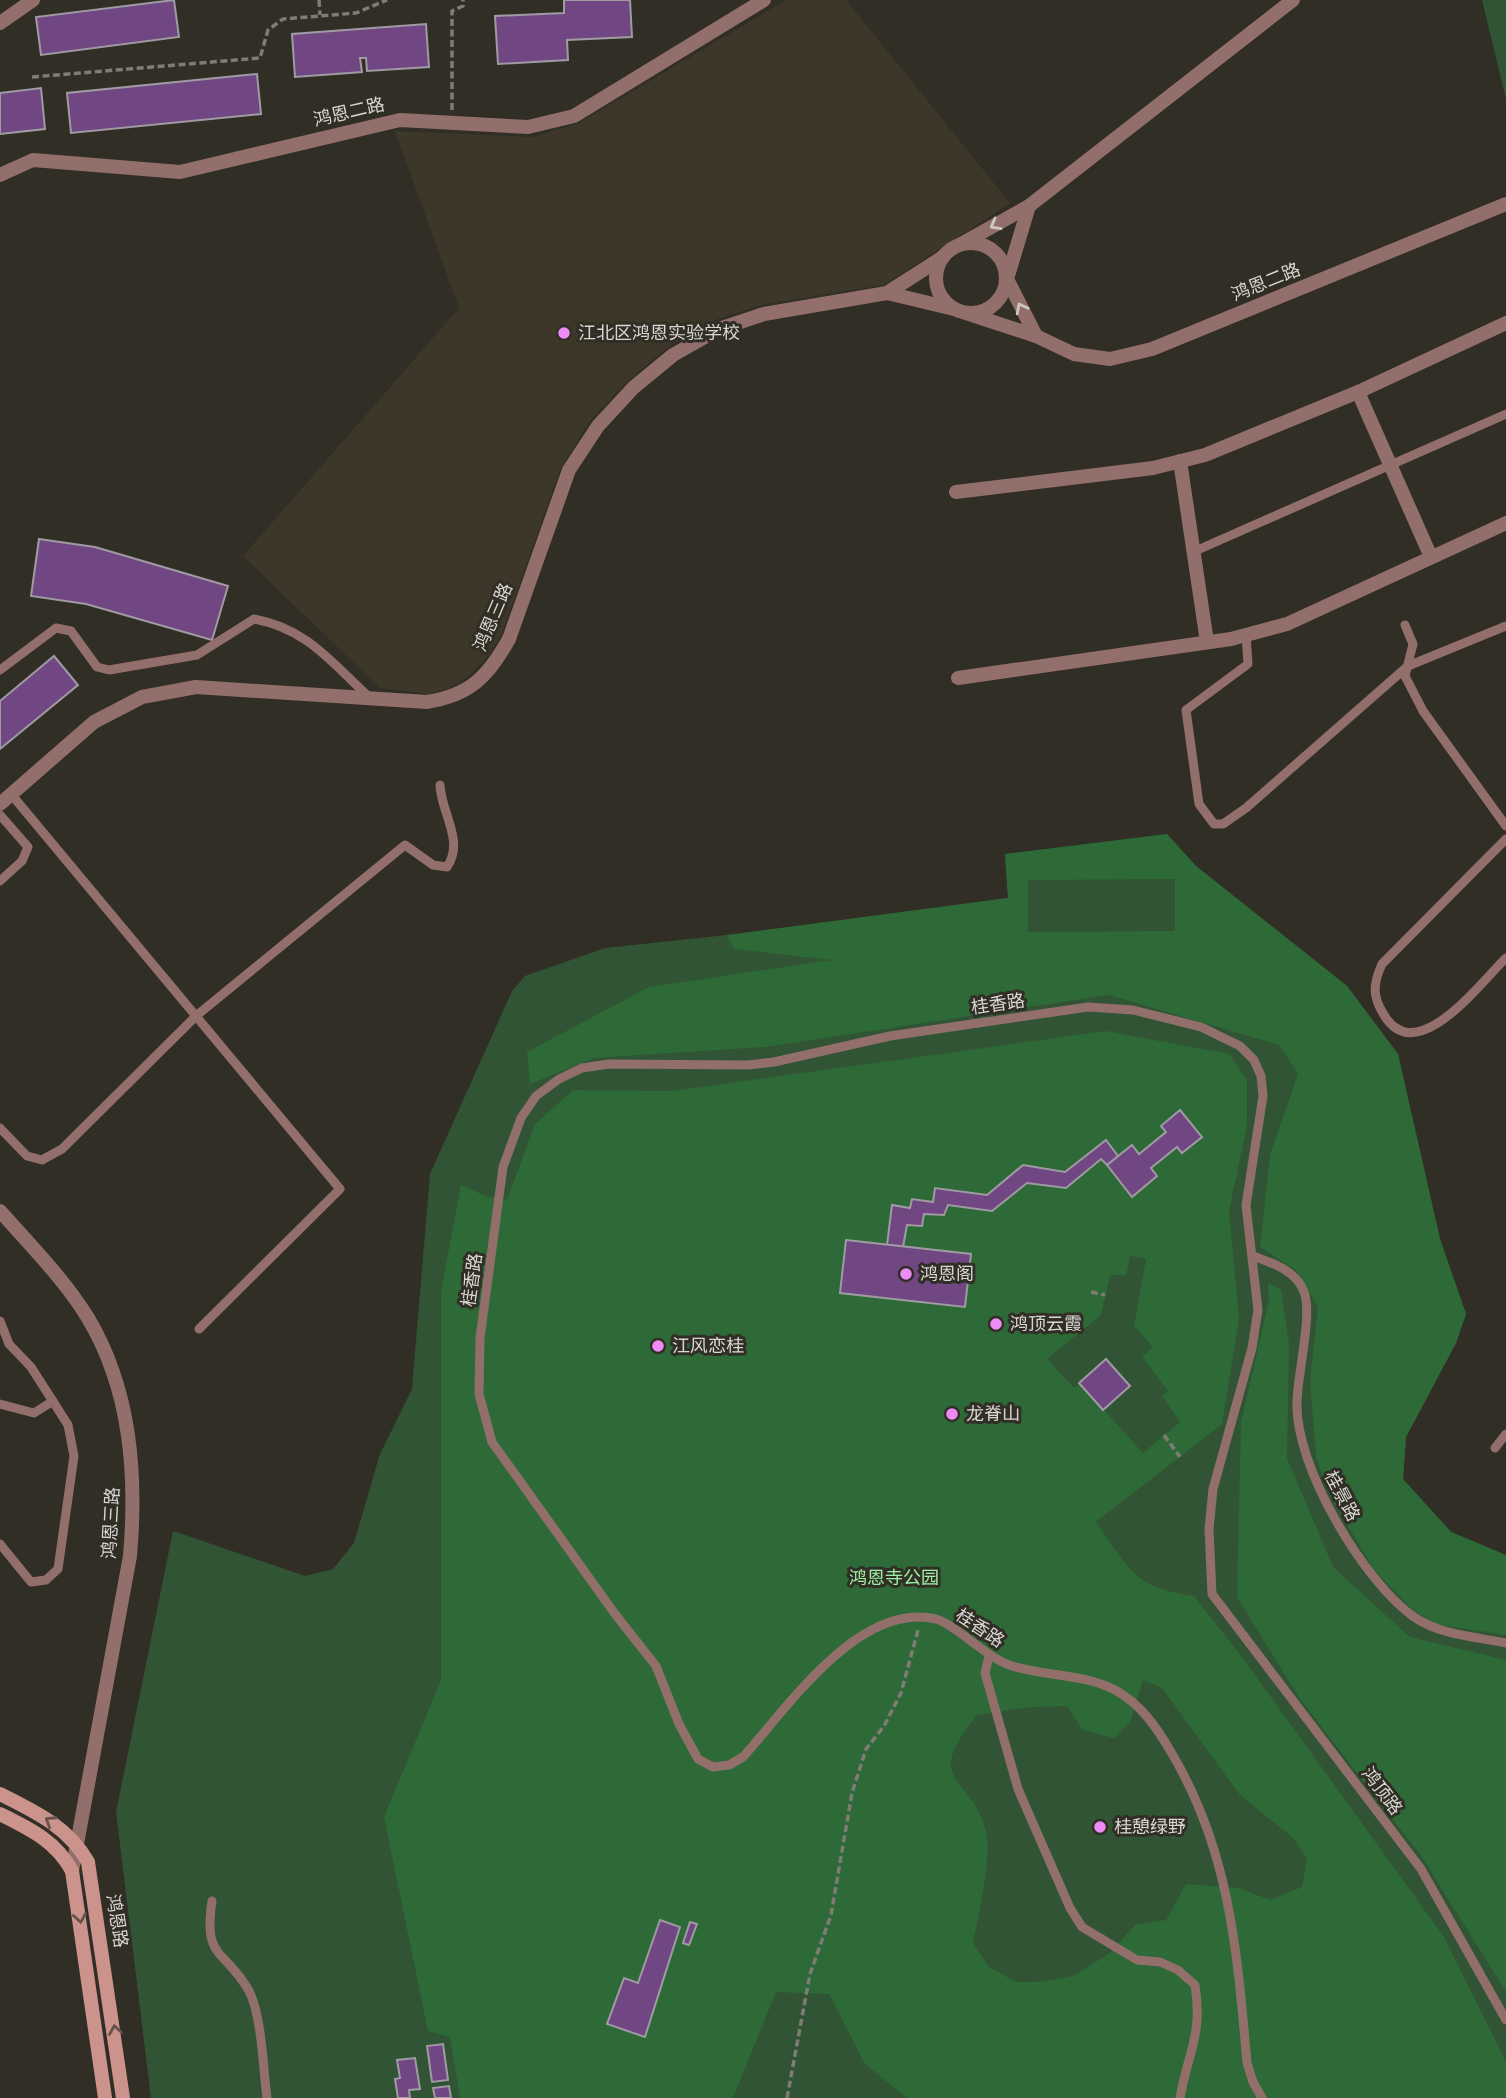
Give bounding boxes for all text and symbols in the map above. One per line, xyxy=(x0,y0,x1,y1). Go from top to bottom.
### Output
street label: 鸿恩二路 xyxy=(311,91,387,131)
one-way arrow xyxy=(990,217,1002,230)
street label: 鸿恩二路 xyxy=(1228,256,1303,306)
one-way arrow xyxy=(1016,303,1030,315)
place label: 江北区鸿恩实验学校 xyxy=(578,320,740,344)
marker: 江北区鸿恩实验学校 xyxy=(556,325,572,341)
street label: 鸿恩三路 xyxy=(467,579,517,654)
street label: 桂香路 xyxy=(969,987,1026,1019)
street label: 桂香路 xyxy=(455,1251,487,1308)
place label: 鸿恩阁 xyxy=(920,1261,974,1285)
marker: 鸿恩阁 xyxy=(898,1266,914,1282)
place label: 鸿顶云霞 xyxy=(1010,1311,1082,1335)
marker: 鸿顶云霞 xyxy=(988,1316,1004,1332)
place label: 江风恋桂 xyxy=(672,1333,744,1357)
marker: 江风恋桂 xyxy=(650,1338,666,1354)
place label: 龙脊山 xyxy=(966,1401,1020,1425)
marker: 龙脊山 xyxy=(944,1406,960,1422)
street label: 桂景路 xyxy=(1320,1466,1366,1525)
street label: 鸿恩三路 xyxy=(96,1486,124,1560)
park label: 鸿恩寺公园 xyxy=(849,1565,939,1589)
street label: 桂香路 xyxy=(951,1602,1010,1652)
street label: 鸿顶路 xyxy=(1357,1762,1409,1819)
place label: 桂憩绿野 xyxy=(1114,1814,1186,1838)
one-way arrow xyxy=(45,1817,58,1829)
marker: 桂憩绿野 xyxy=(1092,1819,1108,1835)
street label: 鸿恩路 xyxy=(102,1892,134,1949)
one-way arrow xyxy=(72,1912,87,1924)
one-way arrow xyxy=(108,2024,123,2036)

